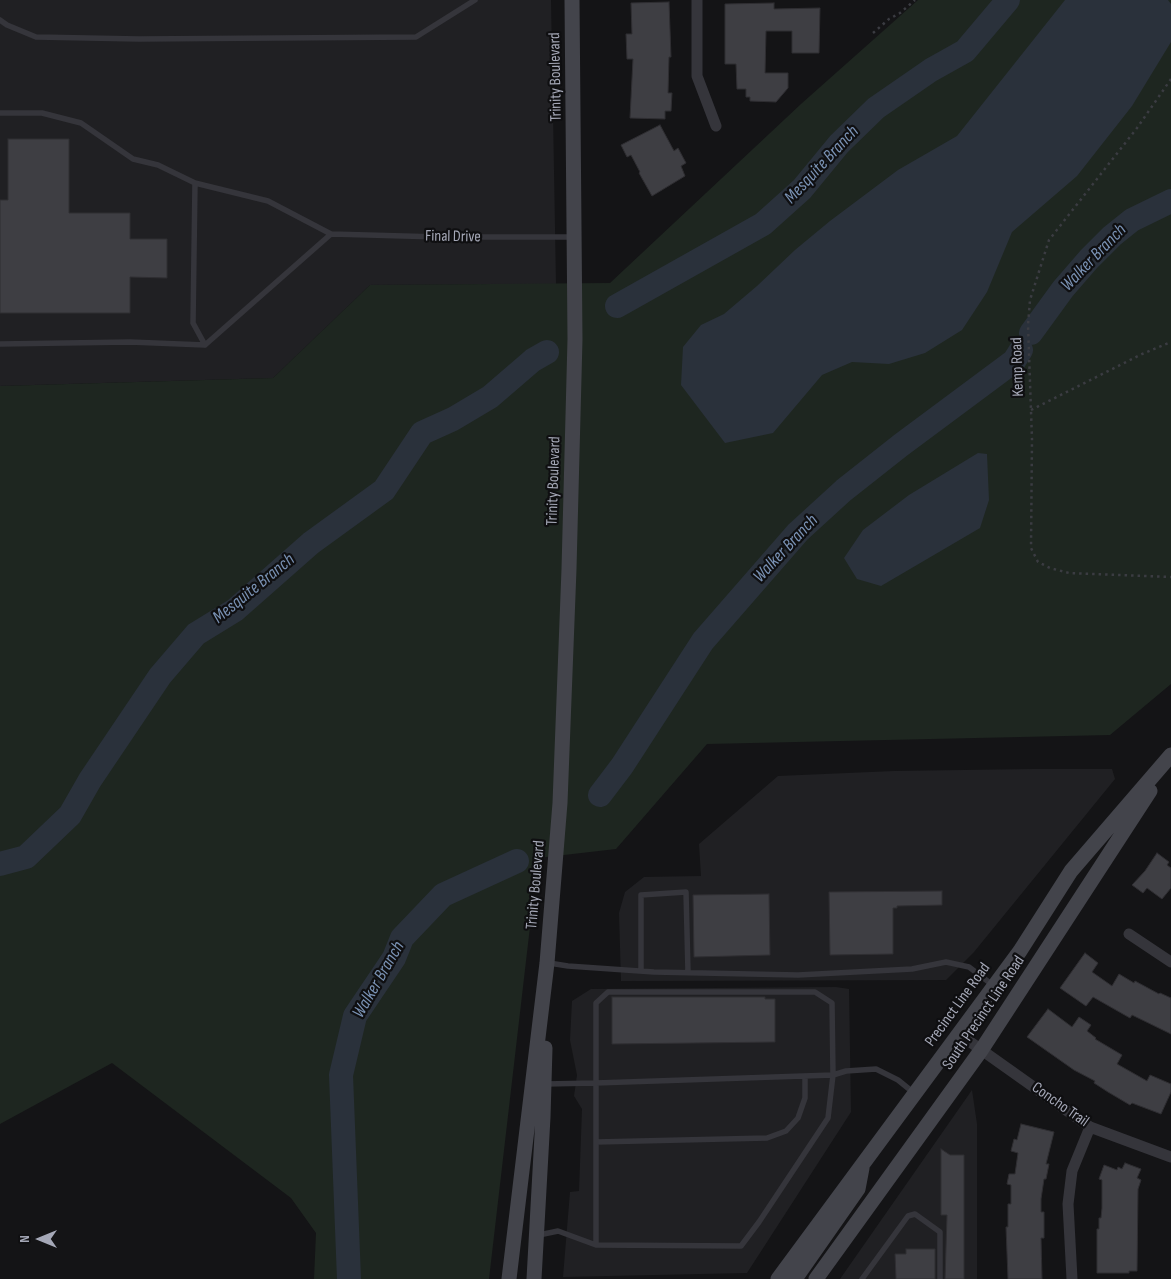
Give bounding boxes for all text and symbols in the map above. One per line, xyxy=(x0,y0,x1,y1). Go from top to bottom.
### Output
street label: Trinity Boulevard xyxy=(546,32,566,122)
water label: Mesquite Branch xyxy=(780,121,864,209)
water label: Walker Branch xyxy=(1057,220,1131,296)
street label: Final Drive xyxy=(425,227,481,247)
street label: Kemp Road xyxy=(1007,337,1029,397)
street label: Trinity Boulevard xyxy=(543,436,565,526)
water label: Walker Branch xyxy=(749,511,823,587)
water label: Mesquite Branch xyxy=(209,549,299,629)
street label: Trinity Boulevard xyxy=(523,840,549,930)
water label: Walker Branch xyxy=(348,938,410,1022)
street label: South Precinct Line Road xyxy=(939,952,1029,1074)
street label: Precinct Line Road xyxy=(921,959,995,1051)
street label: Concho Trail xyxy=(1028,1078,1092,1132)
north arrow xyxy=(15,1214,65,1264)
text: N xyxy=(16,1235,33,1243)

